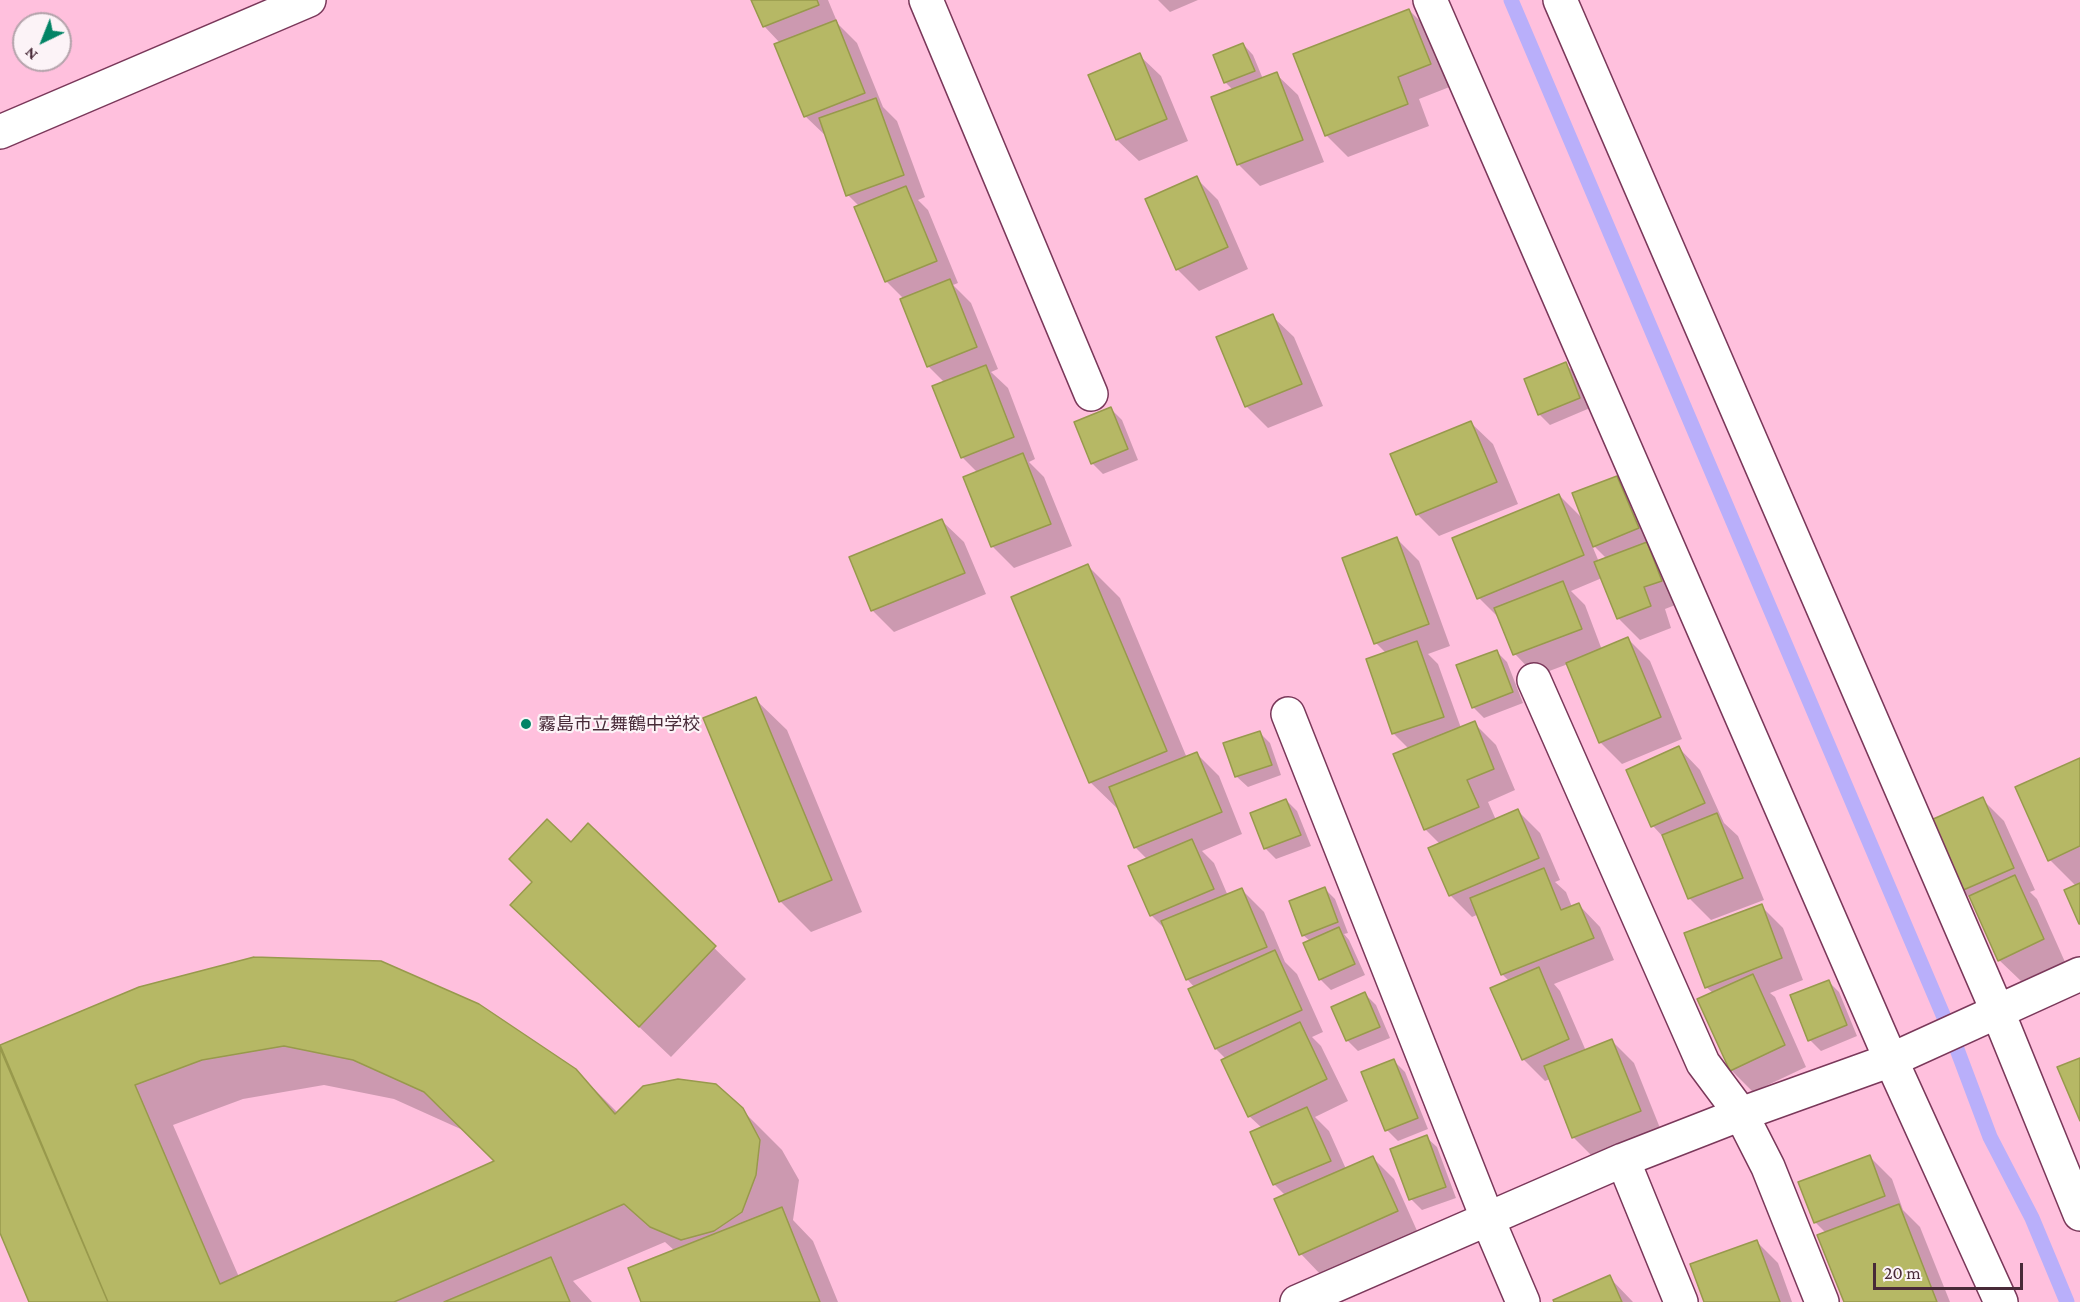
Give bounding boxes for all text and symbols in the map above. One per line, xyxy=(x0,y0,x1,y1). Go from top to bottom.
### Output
north arrow xyxy=(12,12,72,72)
text: N xyxy=(21,44,41,64)
place label: 霧島市立舞鶴中学校 xyxy=(538,713,700,735)
marker: 霧島市立舞鶴中学校 xyxy=(519,717,533,731)
scale bar xyxy=(1876,1251,2026,1289)
text: 20 m xyxy=(1884,1263,1921,1283)

